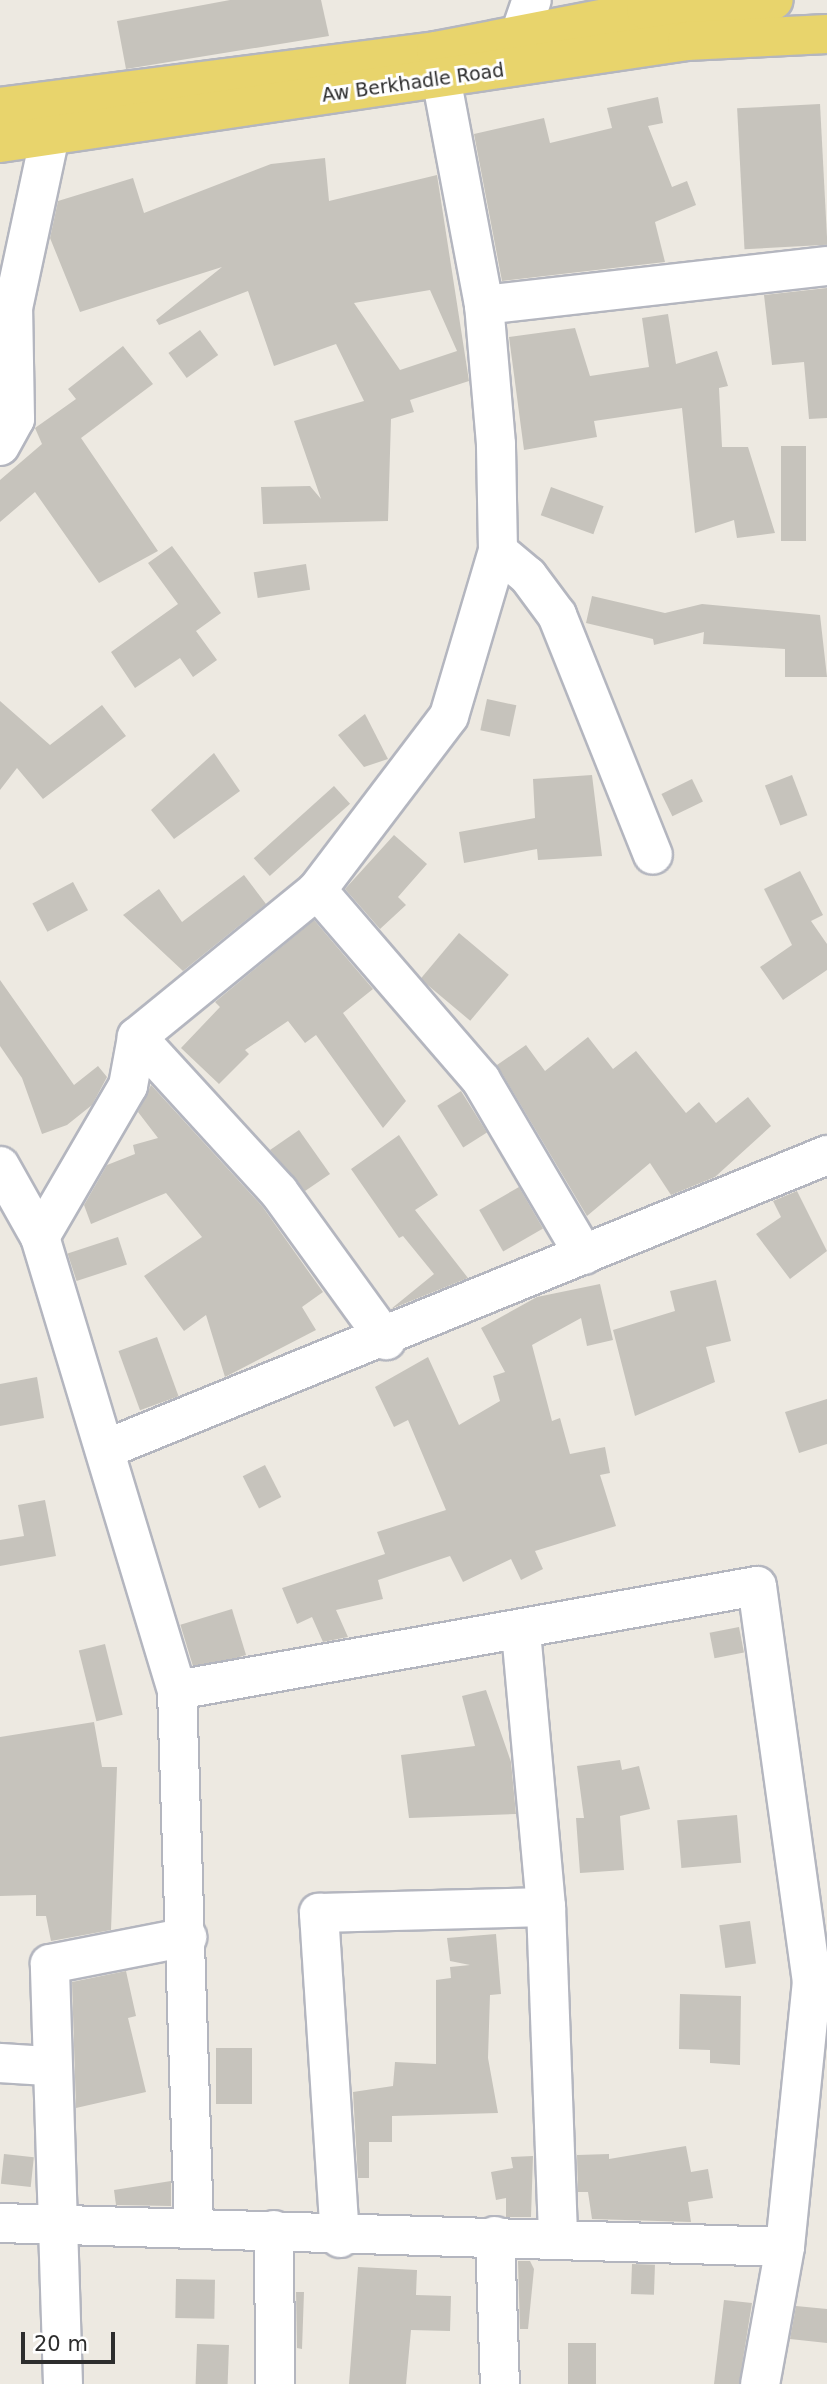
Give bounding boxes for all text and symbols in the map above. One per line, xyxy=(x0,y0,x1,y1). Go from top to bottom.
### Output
street label: Aw Berkhadle Road xyxy=(320,59,506,107)
scale bar xyxy=(24,2318,119,2362)
text: 20 m xyxy=(34,2332,88,2356)

